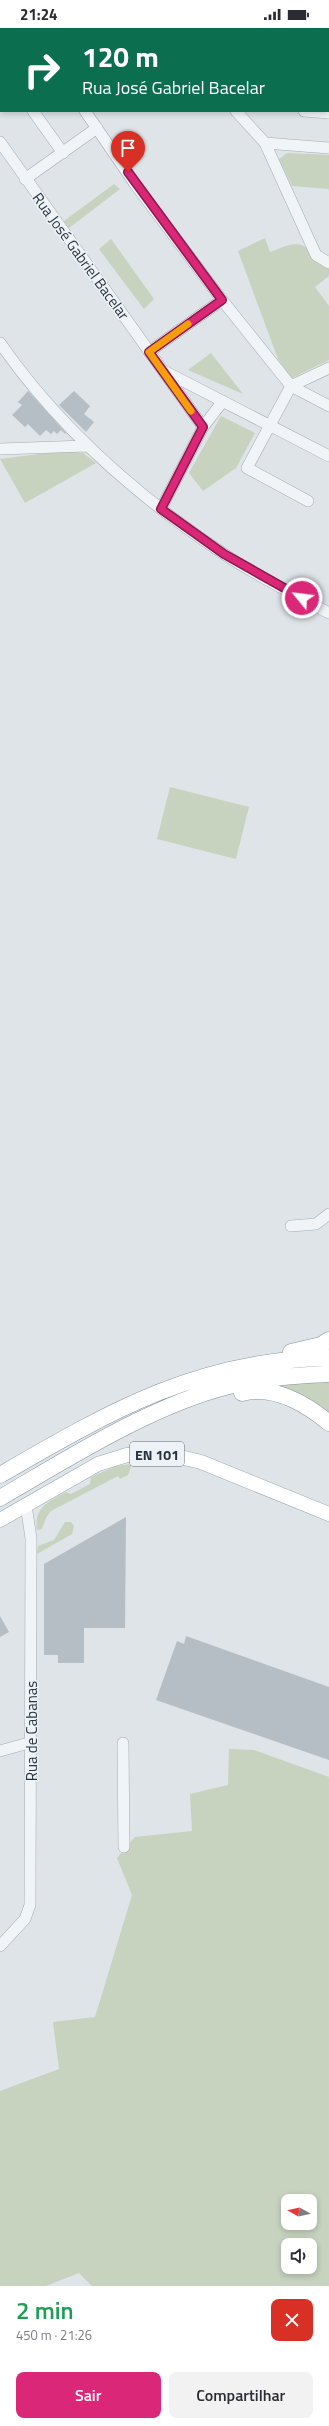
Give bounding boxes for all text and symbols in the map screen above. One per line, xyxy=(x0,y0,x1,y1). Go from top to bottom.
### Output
text: 21:24 xyxy=(20,3,57,26)
text: 120 m xyxy=(82,35,159,78)
icon: right xyxy=(16,44,68,96)
text: Rua José Gabriel Bacelar xyxy=(82,74,265,101)
pin xyxy=(111,131,145,172)
icon: arrive xyxy=(117,137,139,159)
street label: Rua José Gabriel Bacelar xyxy=(27,188,135,324)
position arrow xyxy=(281,577,323,619)
road number: EN 101 xyxy=(130,1442,184,1466)
street label: Rua de Cabanas xyxy=(20,1681,43,1781)
north arrow xyxy=(281,2194,317,2230)
map controls xyxy=(281,2194,317,2274)
button: sound xyxy=(281,2238,317,2274)
text: 2 min xyxy=(16,2292,74,2328)
button: close xyxy=(271,2299,313,2341)
text: 450 m · 21:26 xyxy=(16,2325,92,2345)
button: Sair xyxy=(16,2372,161,2418)
button: Compartilhar xyxy=(169,2372,313,2418)

